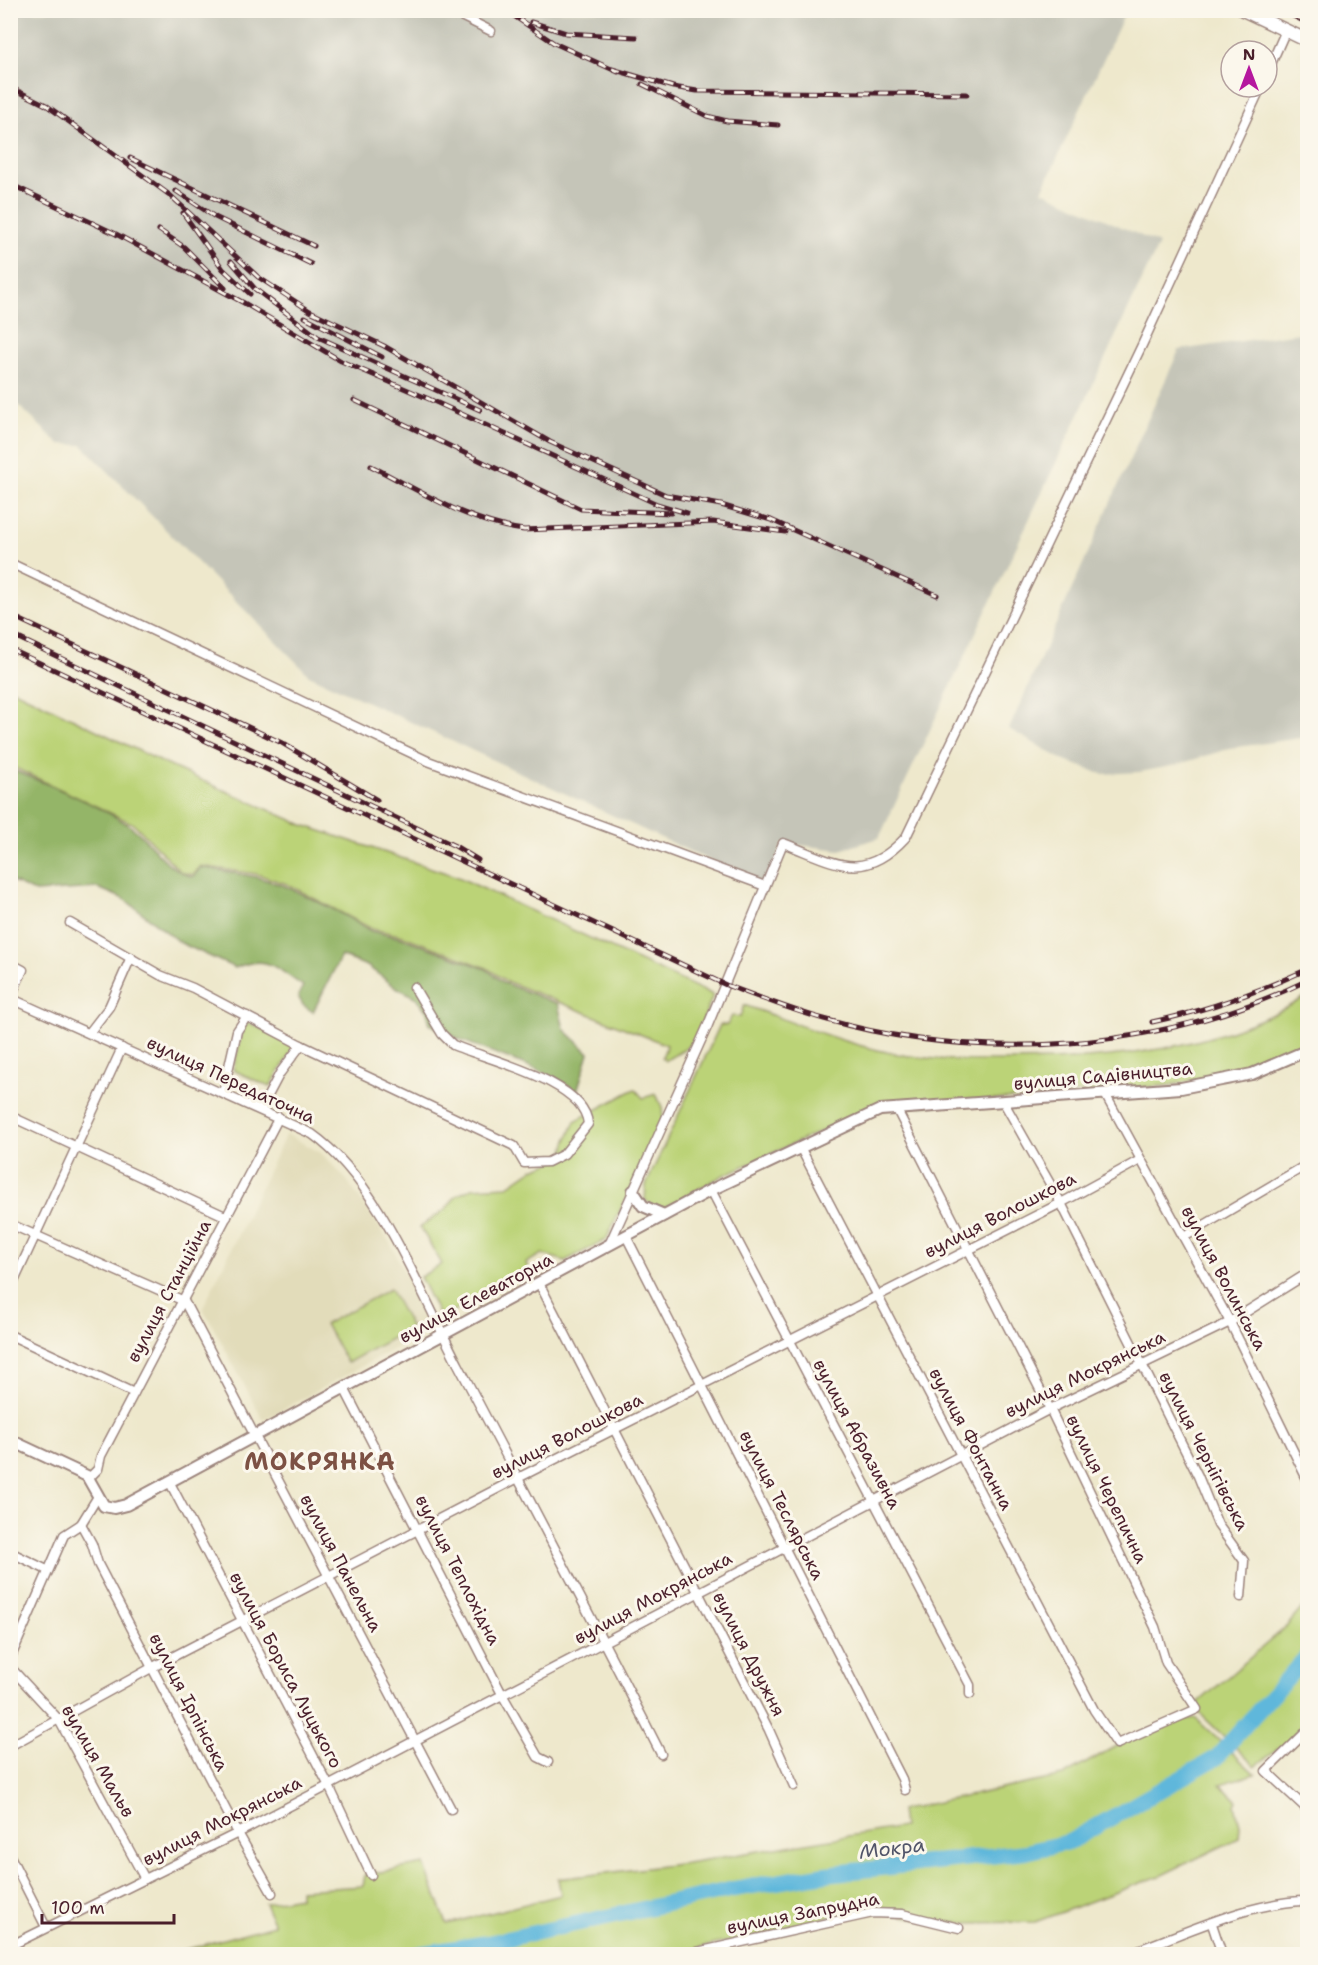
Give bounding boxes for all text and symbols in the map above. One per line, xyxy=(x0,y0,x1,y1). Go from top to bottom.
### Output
north arrow xyxy=(1219,39,1279,99)
text: N xyxy=(1243,44,1255,65)
street label: вулиця Передаточна xyxy=(143,1030,319,1130)
street label: вулиця Садівництва xyxy=(1013,1056,1193,1096)
street label: вулиця Волошкова xyxy=(920,1166,1080,1264)
street label: вулиця Волинська xyxy=(1176,1201,1272,1355)
street label: вулиця Станційна xyxy=(121,1215,217,1367)
street label: вулиця Елеваторна xyxy=(395,1247,557,1349)
street label: вулиця Мокрянська xyxy=(1001,1325,1169,1423)
street label: вулиця Абразивна xyxy=(807,1355,907,1513)
street label: вулиця Фонтанна xyxy=(923,1364,1019,1514)
street label: вулиця Чернігівська xyxy=(1153,1367,1255,1535)
street label: вулиця Волошкова xyxy=(487,1387,647,1485)
street label: вулиця Черепична xyxy=(1061,1411,1153,1567)
street label: вулиця Теслярська xyxy=(734,1426,830,1584)
district label: МОКРЯНКА xyxy=(244,1446,396,1478)
street label: вулиця Панельна xyxy=(294,1490,388,1636)
street label: вулиця Теплохідна xyxy=(410,1491,506,1649)
street label: вулиця Мокрянська xyxy=(570,1546,736,1650)
street label: вулиця Бориса Луцького xyxy=(224,1568,348,1772)
street label: вулиця Дружня xyxy=(707,1588,791,1720)
street label: вулиця Ірпінська xyxy=(144,1629,234,1775)
street label: вулиця Мальв xyxy=(56,1700,140,1822)
street label: вулиця Мокрянська xyxy=(138,1770,306,1872)
water label: Мокра xyxy=(858,1831,926,1865)
street label: вулиця Запрудна xyxy=(725,1886,881,1940)
scale bar xyxy=(42,1887,174,1925)
text: 100 m xyxy=(51,1896,105,1920)

